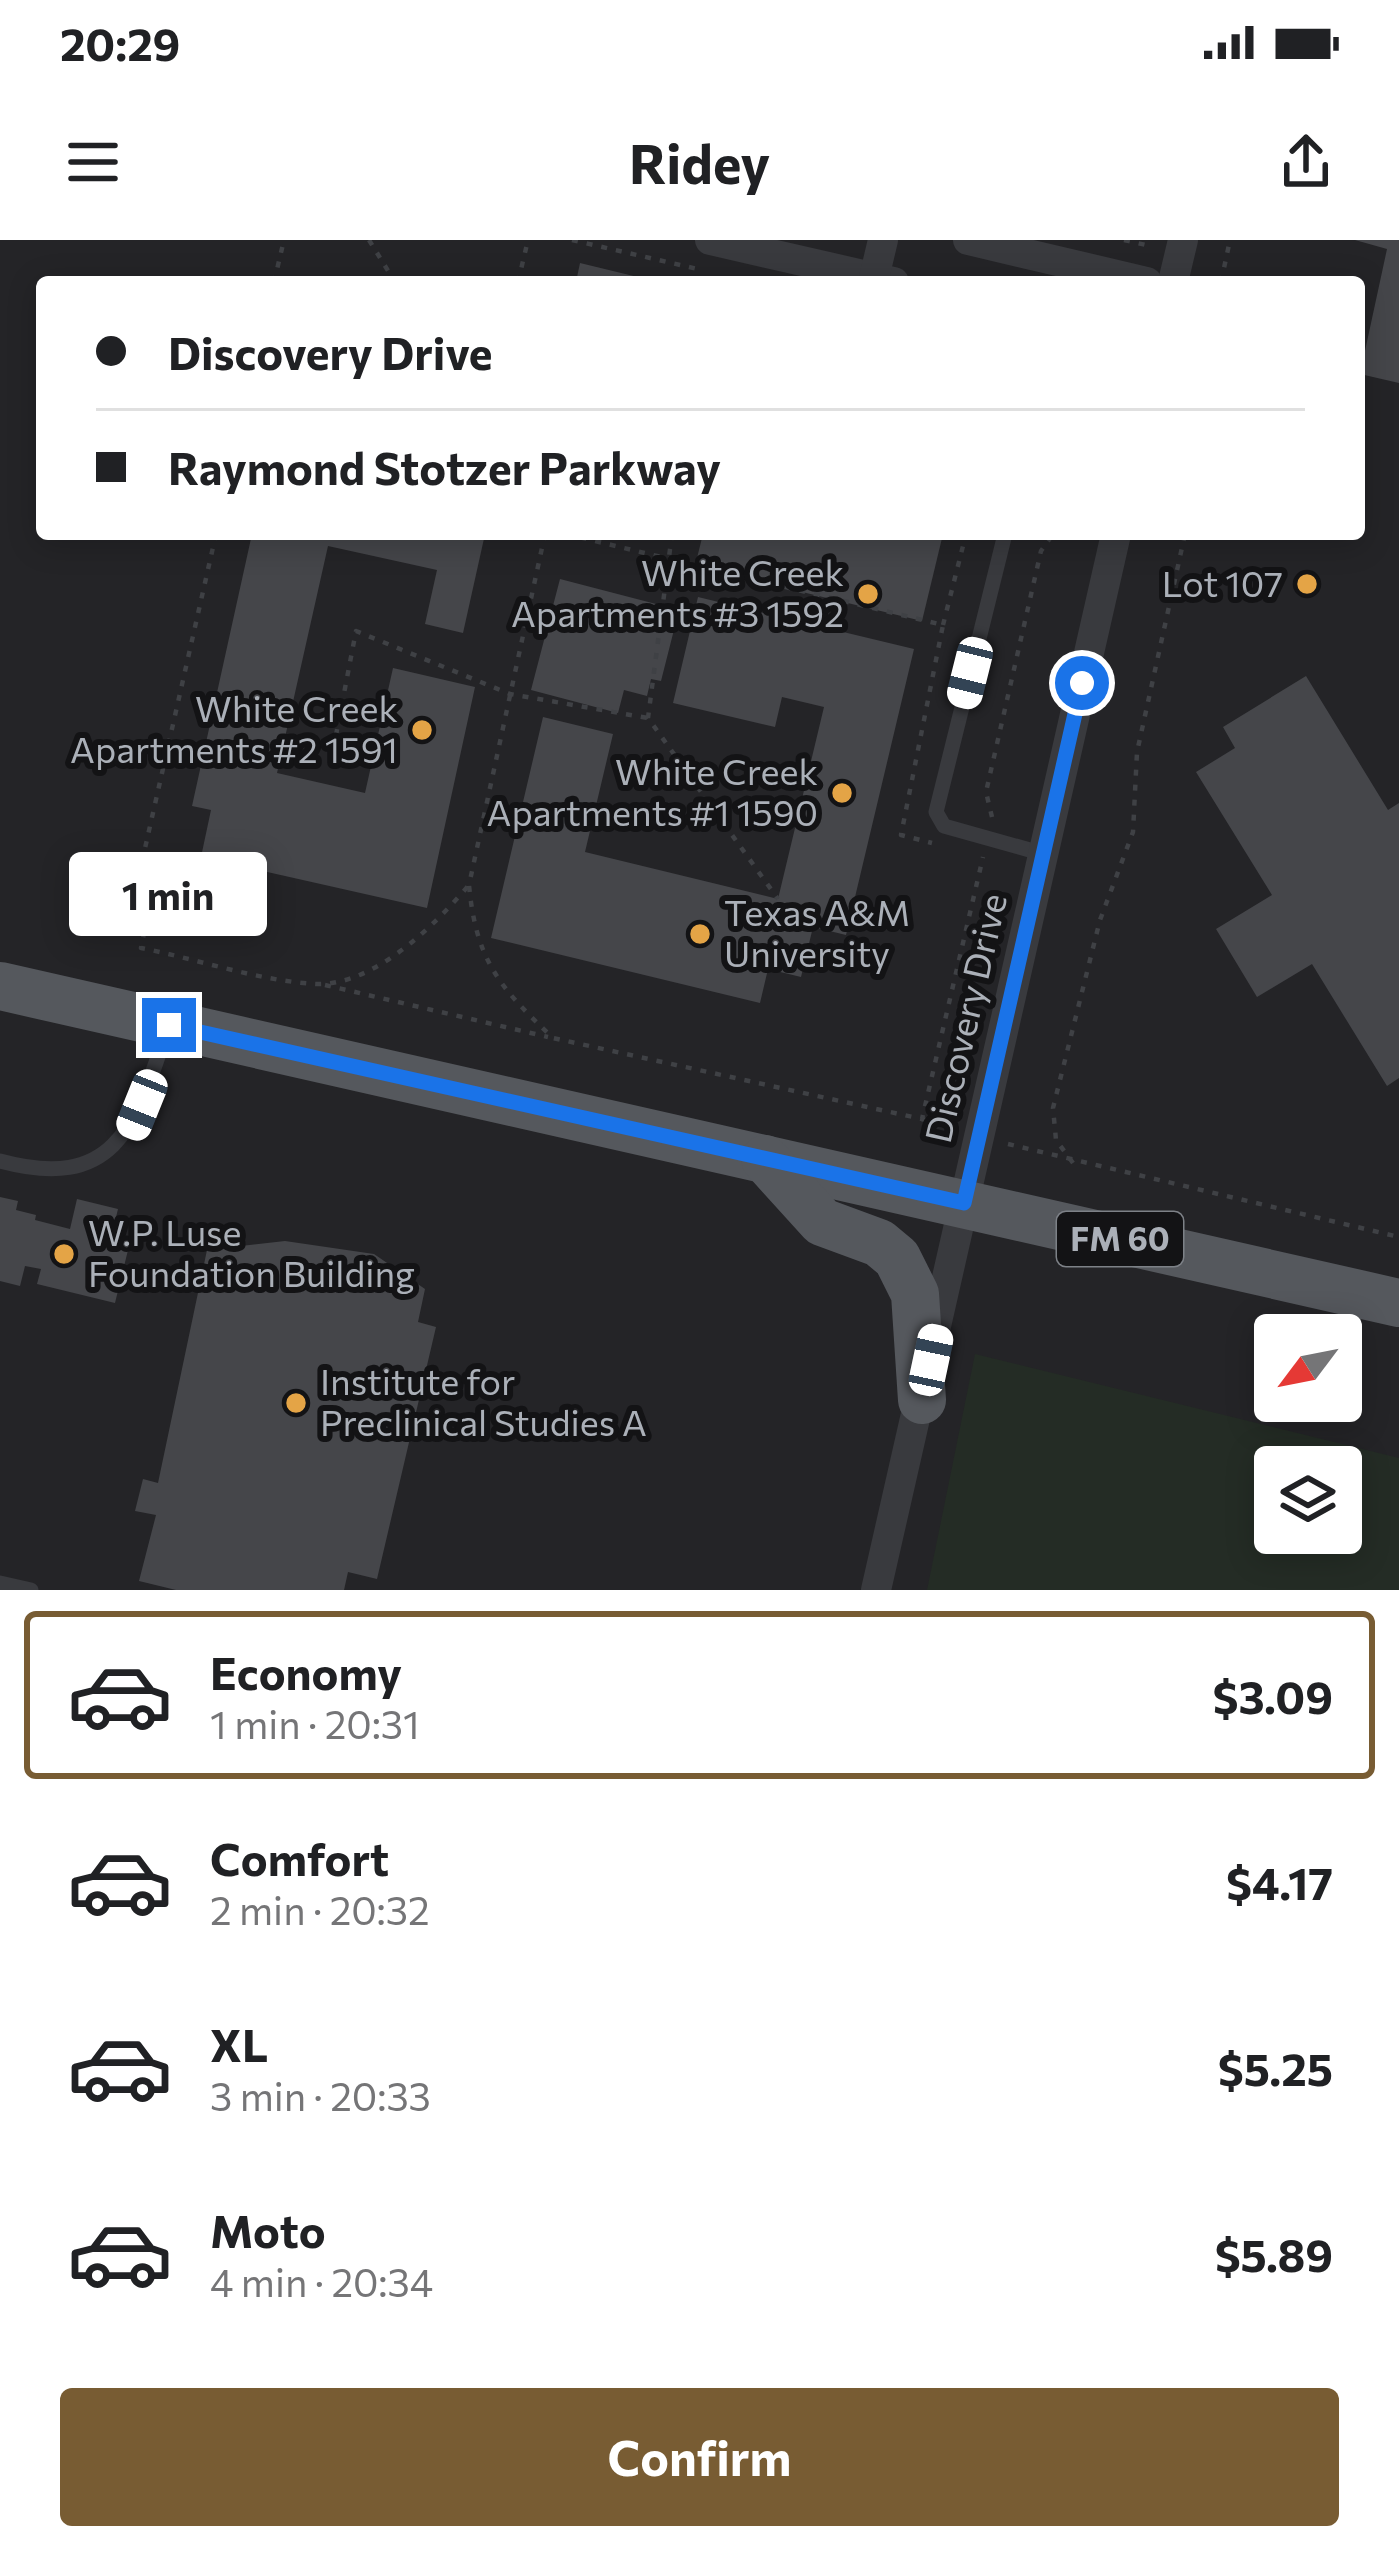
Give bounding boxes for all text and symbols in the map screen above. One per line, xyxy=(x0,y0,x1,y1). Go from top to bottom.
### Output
text: 20:29 xyxy=(60,15,180,70)
icon: menu xyxy=(60,129,126,195)
text: Ridey xyxy=(629,129,770,195)
icon: share xyxy=(1273,129,1339,195)
text: Discovery Drive xyxy=(168,324,493,379)
text: Raymond Stotzer Parkway xyxy=(168,439,721,494)
place label: White Creek Apartments #3 1592 xyxy=(511,549,844,634)
place label: Lot 107 xyxy=(1162,560,1283,604)
marker: Lot 107 xyxy=(1294,571,1320,597)
marker: White Creek Apartments #3 1592 xyxy=(855,581,881,607)
car xyxy=(944,634,996,712)
route start xyxy=(1055,656,1109,710)
place label: White Creek Apartments #2 1591 xyxy=(70,685,398,770)
marker: White Creek Apartments #2 1591 xyxy=(409,717,435,743)
place label: White Creek Apartments #1 1590 xyxy=(487,748,818,833)
marker: White Creek Apartments #1 1590 xyxy=(829,780,855,806)
callout: 1 min xyxy=(70,851,268,935)
text: 1 min xyxy=(122,870,214,918)
place label: Texas A&M University xyxy=(724,889,910,974)
street label: Discovery Drive xyxy=(914,889,1014,1146)
marker: Texas A&M University xyxy=(687,921,713,947)
route end xyxy=(142,998,196,1052)
car xyxy=(112,1065,172,1145)
place label: W.P. Luse Foundation Building xyxy=(88,1209,415,1294)
road number: FM 60 xyxy=(1057,1212,1183,1266)
marker: W.P. Luse Foundation Building xyxy=(51,1241,77,1267)
north arrow xyxy=(1254,1314,1362,1422)
map controls xyxy=(1254,1314,1362,1554)
car xyxy=(906,1321,956,1399)
place label: Institute for Preclinical Studies A xyxy=(320,1358,647,1443)
marker: Institute for Preclinical Studies A xyxy=(283,1390,309,1416)
button: layers xyxy=(1254,1446,1362,1554)
icon: car xyxy=(66,1641,174,1749)
text: Economy xyxy=(210,1644,402,1699)
text: $3.09 xyxy=(1213,1668,1333,1723)
text: 1 min · 20:31 xyxy=(210,1699,420,1747)
icon: car xyxy=(66,1827,174,1935)
text: Comfort xyxy=(210,1830,389,1885)
text: $4.17 xyxy=(1226,1854,1333,1909)
text: 2 min · 20:32 xyxy=(210,1885,430,1933)
icon: car xyxy=(66,2013,174,2121)
text: XL xyxy=(210,2016,268,2071)
text: $5.25 xyxy=(1218,2040,1333,2095)
text: 3 min · 20:33 xyxy=(210,2071,431,2119)
icon: car xyxy=(66,2199,174,2307)
text: Moto xyxy=(210,2202,326,2257)
text: $5.89 xyxy=(1215,2226,1333,2281)
text: 4 min · 20:34 xyxy=(210,2257,433,2305)
button: Confirm xyxy=(60,2388,1339,2526)

